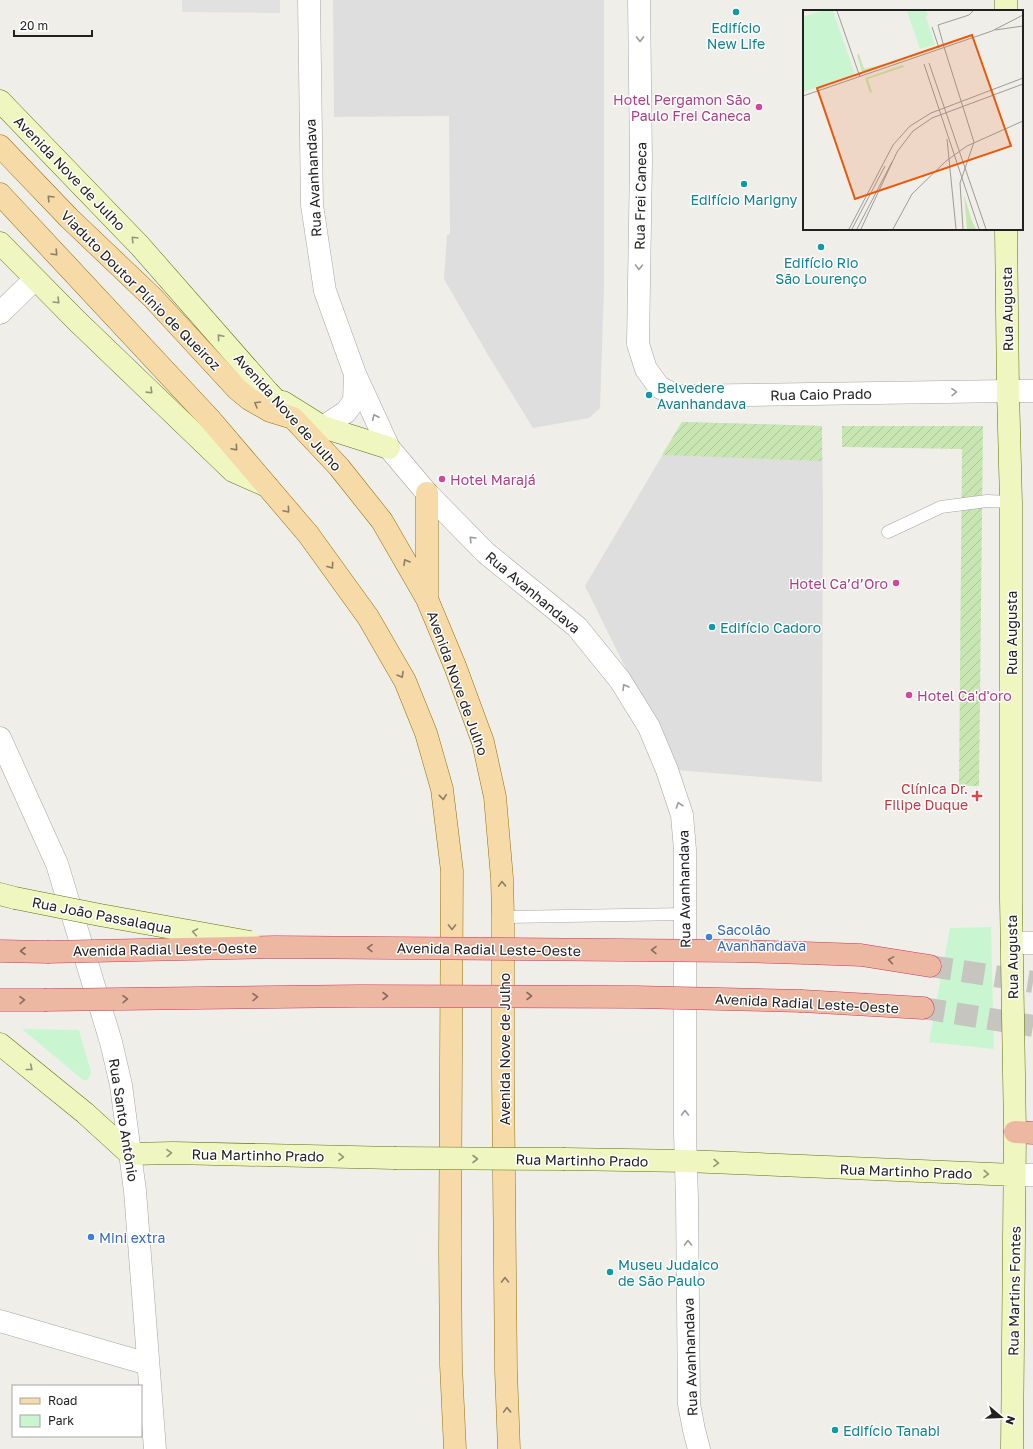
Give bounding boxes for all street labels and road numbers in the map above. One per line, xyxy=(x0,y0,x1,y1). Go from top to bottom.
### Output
street label: Avenida Nove de Julho xyxy=(11,112,129,234)
street label: Rua Avanhandava xyxy=(301,118,325,238)
street label: Rua Frei Caneca xyxy=(631,142,649,250)
street label: Viaduto Doutor Plínio de Queiroz xyxy=(58,207,224,373)
street label: Rua Augusta xyxy=(998,267,1016,351)
street label: Avenida Nove de Julho xyxy=(231,350,345,474)
street label: Rua Caio Prado xyxy=(770,385,872,403)
street label: Rua Avanhandava xyxy=(482,547,584,637)
street label: Rua Augusta xyxy=(1003,591,1020,675)
street label: Avenida Nove de Julho xyxy=(424,608,492,758)
street label: Rua Avanhandava xyxy=(674,830,694,948)
street label: Rua João Passalaqua xyxy=(31,893,173,937)
street label: Rua Augusta xyxy=(1003,915,1021,999)
street label: Avenida Radial Leste-Oeste xyxy=(73,939,257,959)
street label: Avenida Radial Leste-Oeste xyxy=(397,939,581,959)
street label: Avenida Nove de Julho xyxy=(496,973,513,1125)
street label: Avenida Radial Leste-Oeste xyxy=(715,990,899,1016)
street label: Rua Santo Antônio xyxy=(106,1057,142,1183)
street label: Rua Martinho Prado xyxy=(192,1145,324,1165)
street label: Rua Martinho Prado xyxy=(516,1150,648,1170)
street label: Rua Martinho Prado xyxy=(839,1160,973,1182)
street label: Rua Martins Fontes xyxy=(1004,1226,1024,1356)
street label: Rua Avanhandava xyxy=(679,1298,701,1416)

